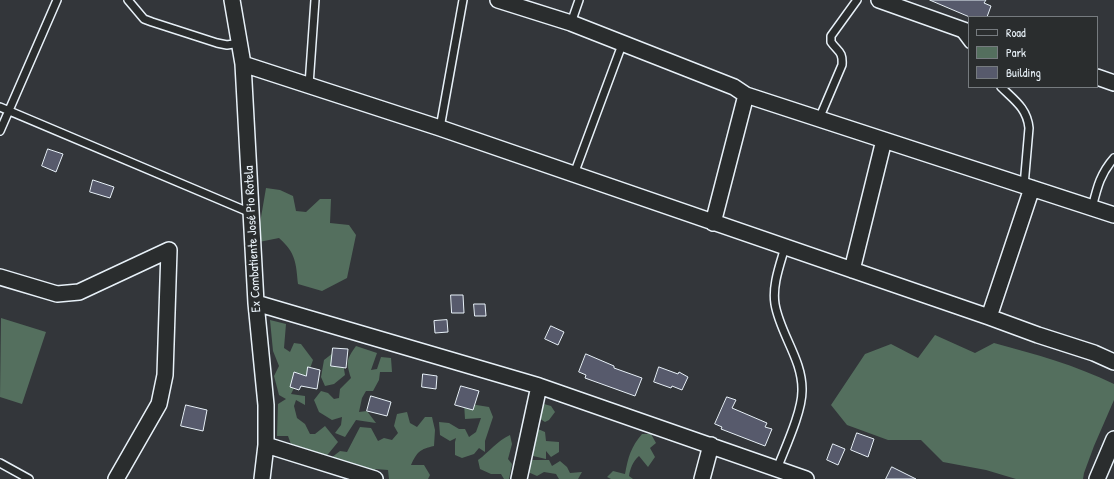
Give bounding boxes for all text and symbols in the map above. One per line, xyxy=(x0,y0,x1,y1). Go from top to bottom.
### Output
legend xyxy=(968,16,1098,88)
text: Road xyxy=(1006,24,1026,41)
text: Park xyxy=(1006,44,1026,61)
text: Building xyxy=(1006,64,1041,81)
street label: Ex Combatiente José Pio Rotela xyxy=(241,165,265,313)

